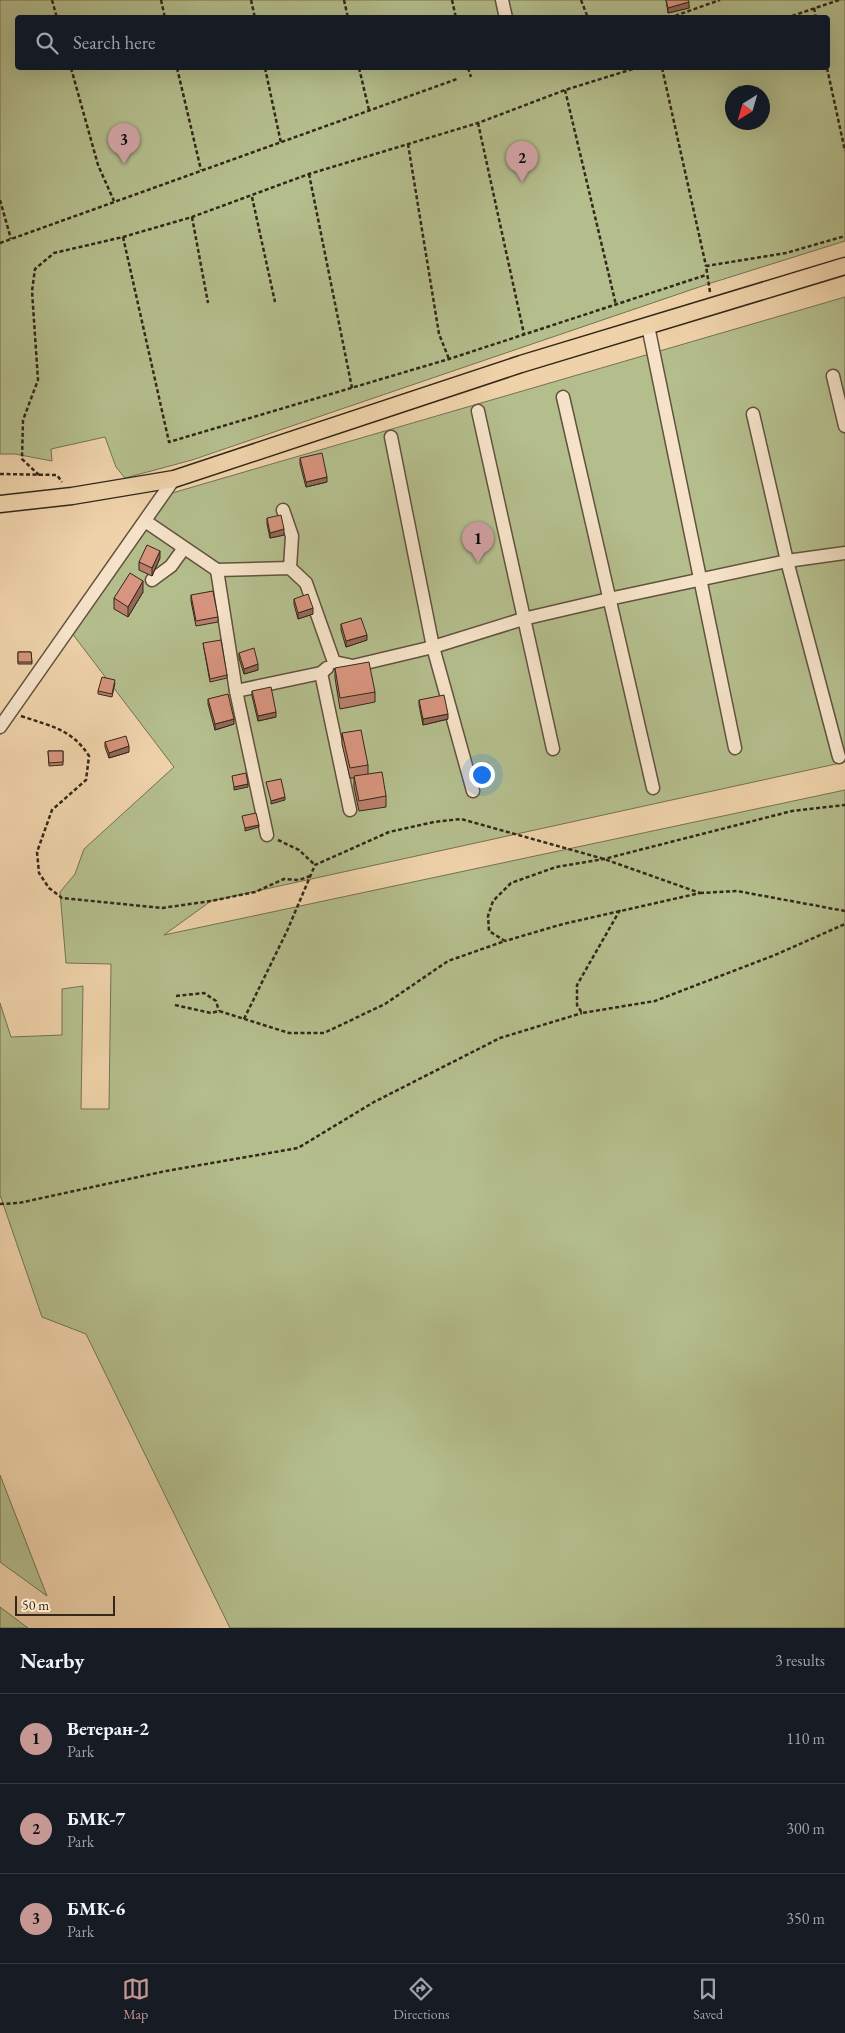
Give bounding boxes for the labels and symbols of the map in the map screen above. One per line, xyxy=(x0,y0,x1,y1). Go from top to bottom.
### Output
north arrow xyxy=(725,85,770,130)
pin: 3 xyxy=(108,123,140,164)
pin: 2 xyxy=(506,141,538,182)
pin: 1 xyxy=(462,522,494,563)
your location xyxy=(469,762,495,788)
scale bar xyxy=(15,1593,115,1616)

